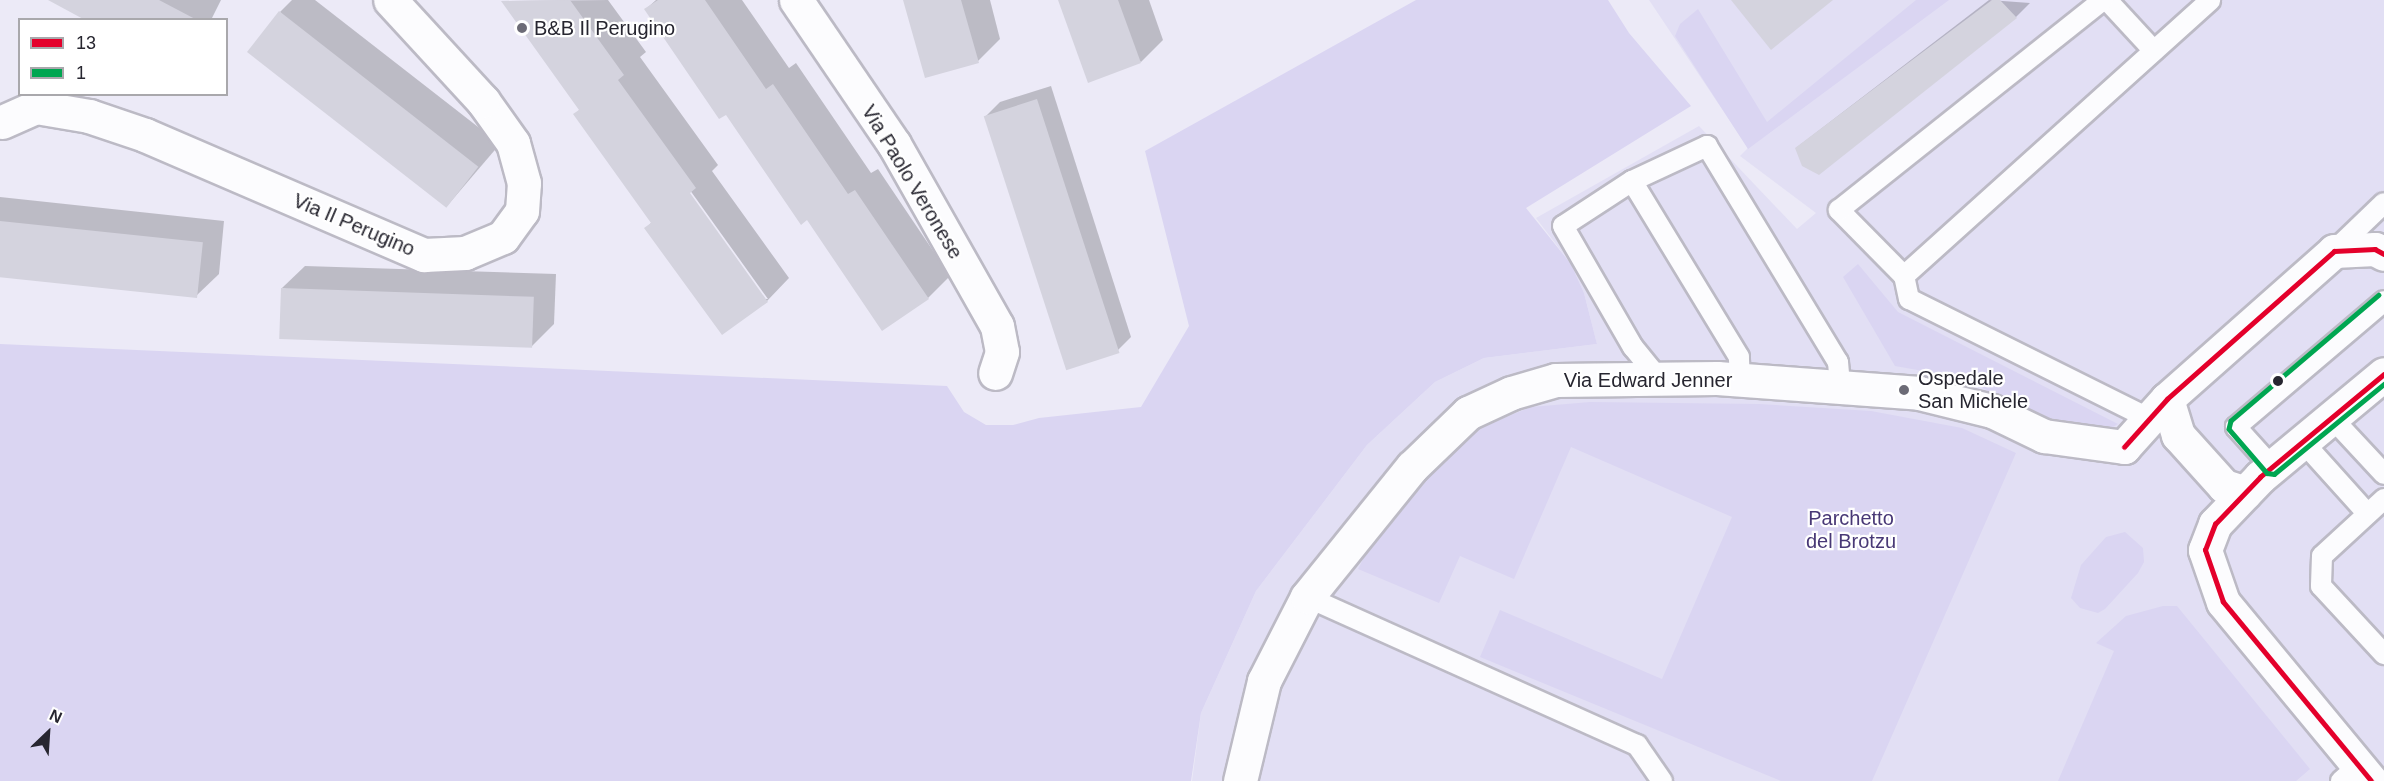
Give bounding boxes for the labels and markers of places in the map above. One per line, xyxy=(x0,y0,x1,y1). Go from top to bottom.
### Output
place label: B&B Il Perugino xyxy=(534,16,675,40)
marker: B&B Il Perugino xyxy=(515,21,529,35)
place label: Ospedale San Michele xyxy=(1918,366,2028,413)
unlabelled marker xyxy=(2272,375,2284,387)
marker: Ospedale San Michele xyxy=(1895,381,1913,399)

